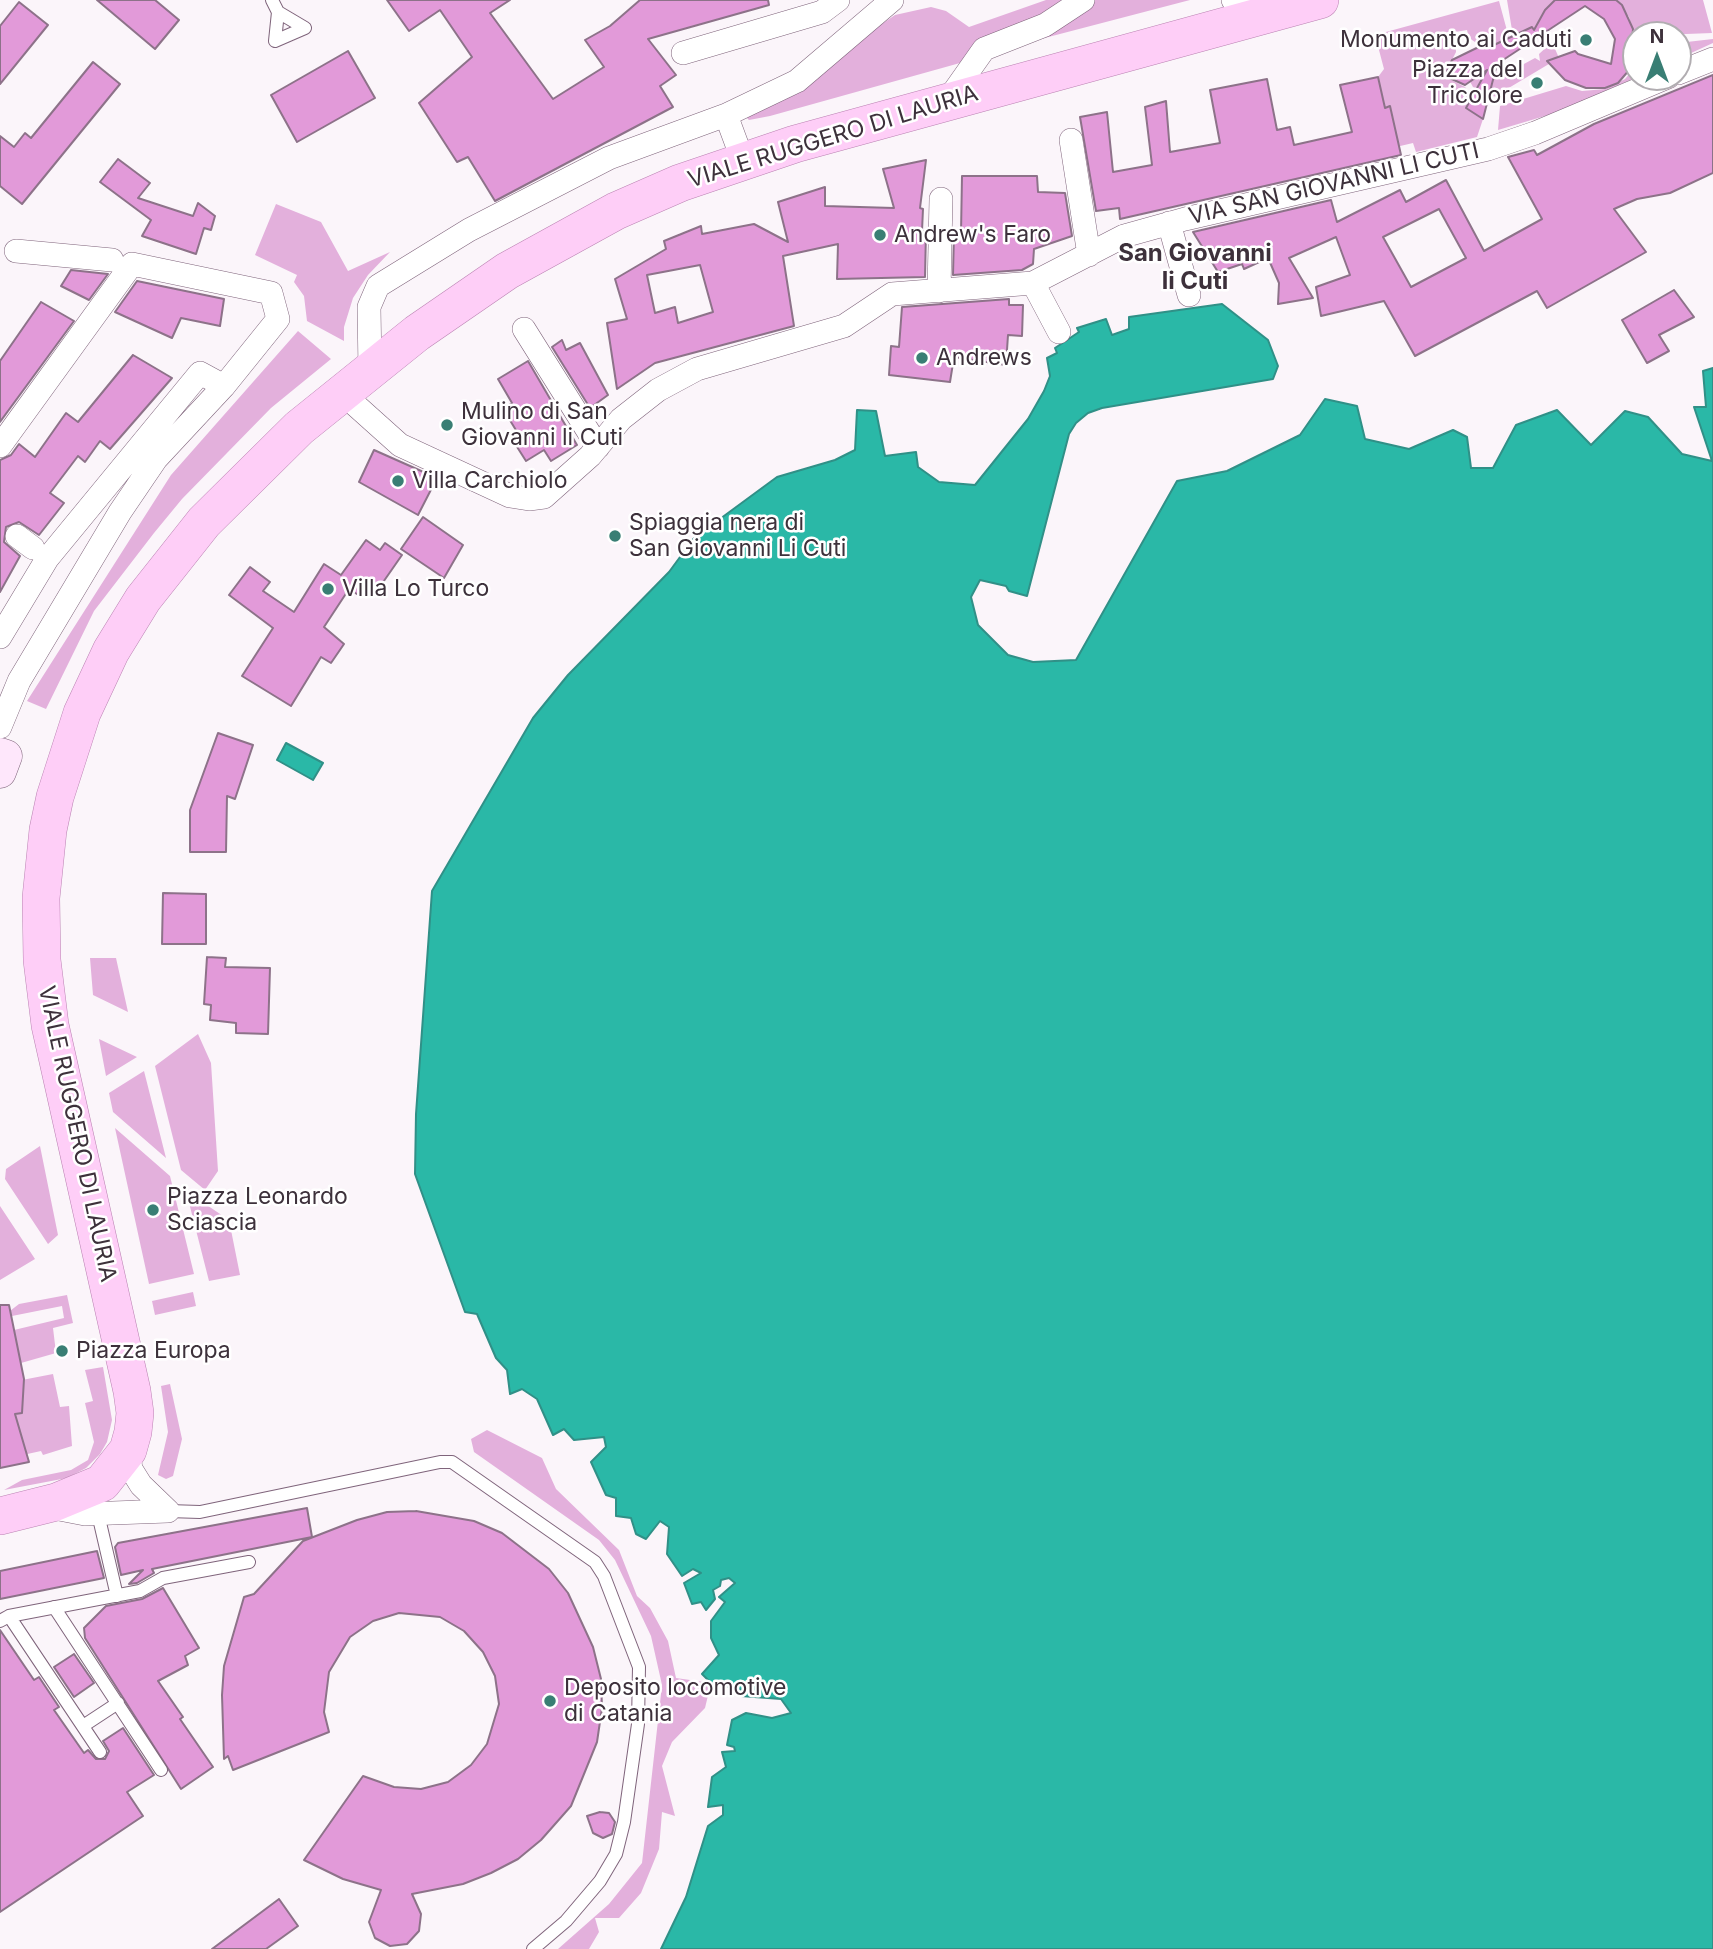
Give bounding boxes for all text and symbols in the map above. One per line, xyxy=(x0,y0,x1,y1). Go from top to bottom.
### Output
north arrow xyxy=(1622,21,1692,91)
text: N xyxy=(1650,25,1664,48)
place label: Monumento ai Caduti xyxy=(1340,26,1572,54)
marker: Monumento ai Caduti xyxy=(1578,32,1594,48)
place label: Piazza del Tricolore xyxy=(1412,56,1523,110)
marker: Piazza del Tricolore xyxy=(1529,75,1545,91)
street label: VIALE RUGGERO DI LAURIA xyxy=(685,80,981,194)
street label: VIA SAN GIOVANNI LI CUTI xyxy=(1186,137,1482,231)
place label: Andrew's Faro xyxy=(894,221,1051,249)
marker: Andrew's Faro xyxy=(872,227,888,243)
district label: San Giovanni li Cuti xyxy=(1118,240,1272,296)
place label: Andrews xyxy=(936,344,1032,372)
marker: Andrews xyxy=(914,350,930,366)
place label: Mulino di San Giovanni li Cuti xyxy=(461,398,623,452)
marker: Mulino di San Giovanni li Cuti xyxy=(439,417,455,433)
place label: Villa Carchiolo xyxy=(412,467,567,495)
marker: Villa Carchiolo xyxy=(390,473,406,489)
place label: Spiaggia nera di San Giovanni Li Cuti xyxy=(629,509,846,563)
marker: Spiaggia nera di San Giovanni Li Cuti xyxy=(607,528,623,544)
place label: Villa Lo Turco xyxy=(342,575,489,603)
marker: Villa Lo Turco xyxy=(320,581,336,597)
street label: VIALE RUGGERO DI LAURIA xyxy=(32,984,122,1284)
place label: Piazza Leonardo Sciascia xyxy=(167,1183,348,1237)
marker: Piazza Leonardo Sciascia xyxy=(145,1202,161,1218)
place label: Piazza Europa xyxy=(76,1337,231,1365)
marker: Piazza Europa xyxy=(54,1343,70,1359)
place label: Deposito locomotive di Catania xyxy=(564,1674,786,1728)
marker: Deposito locomotive di Catania xyxy=(542,1693,558,1709)

